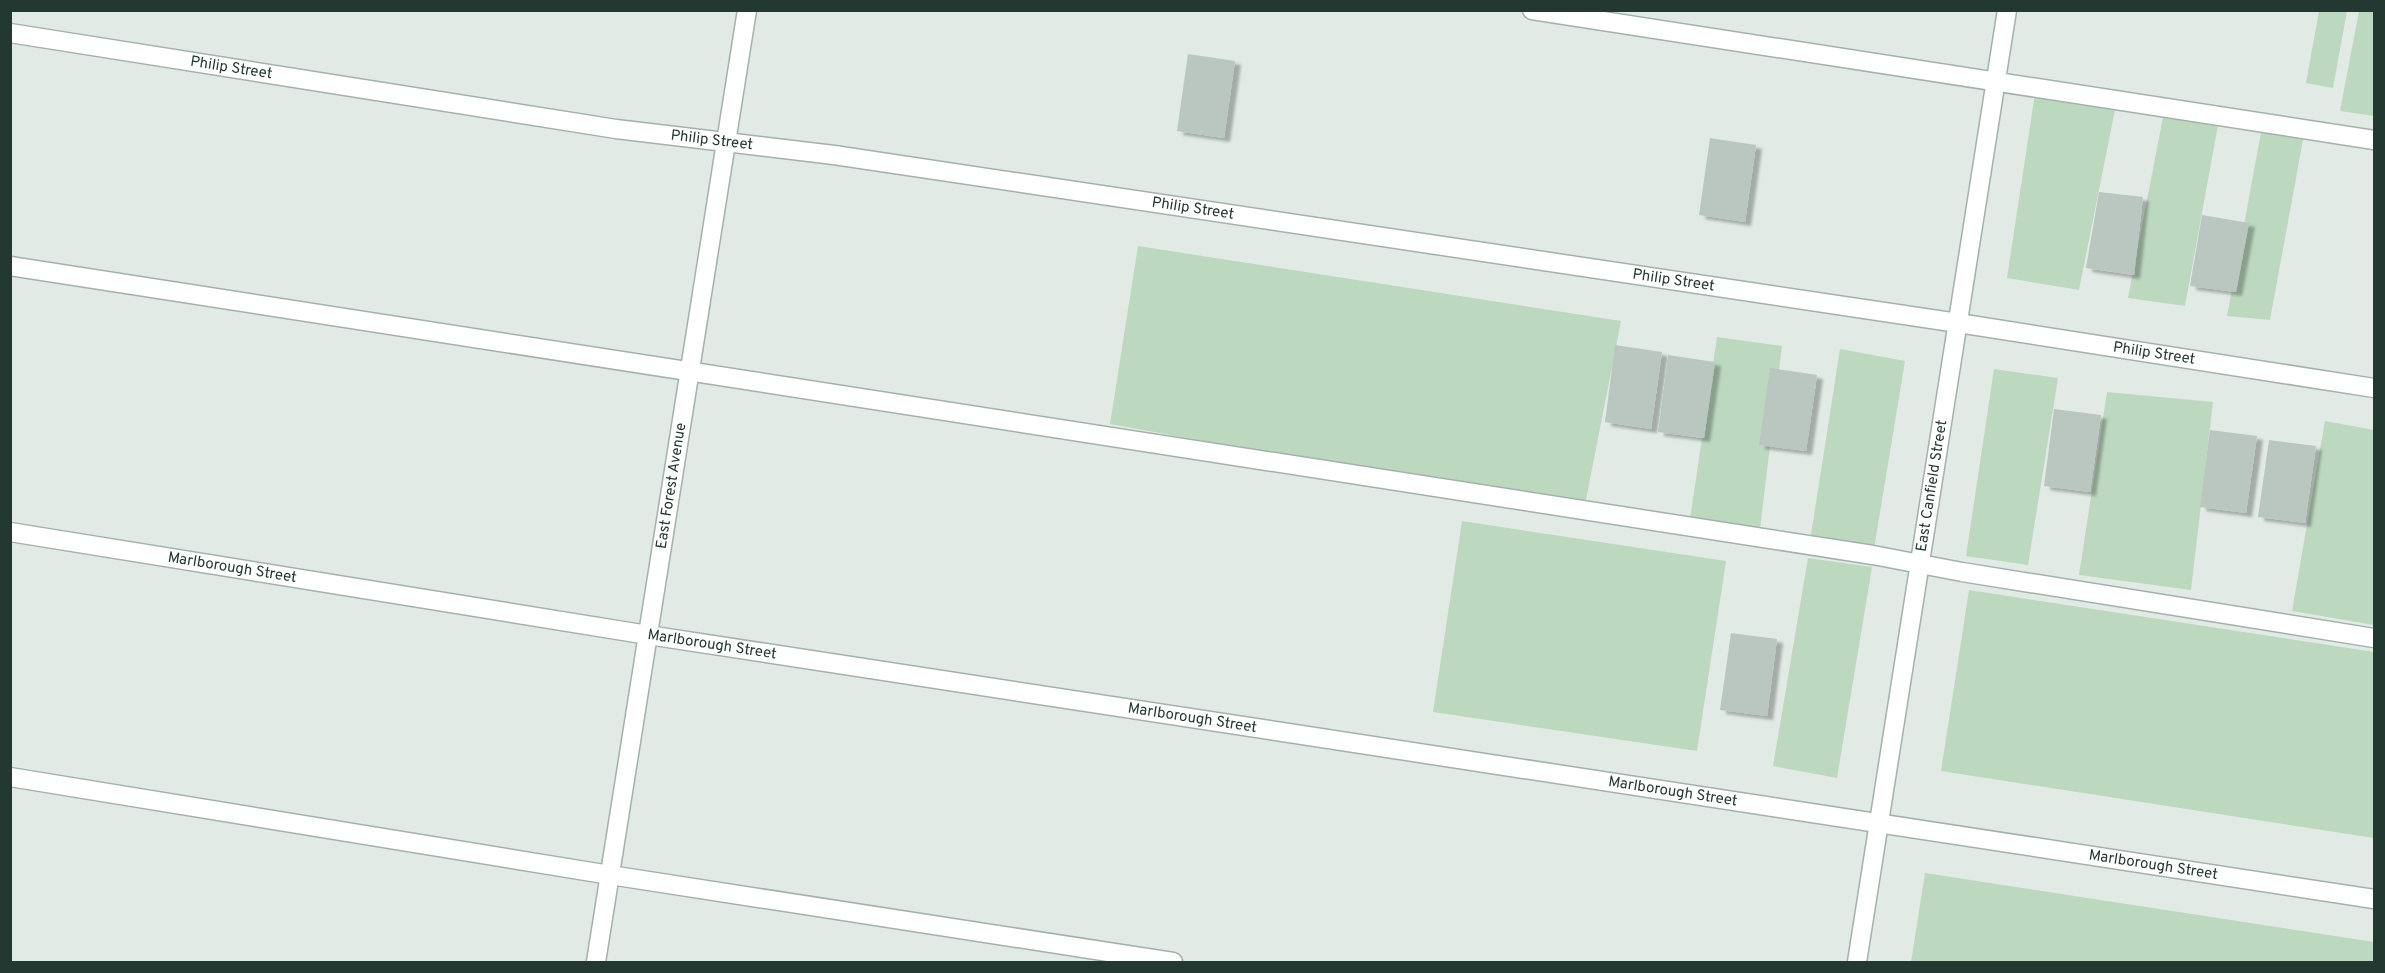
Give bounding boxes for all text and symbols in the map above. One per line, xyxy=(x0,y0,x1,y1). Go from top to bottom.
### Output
street label: Philip Street xyxy=(189,52,274,84)
street label: Philip Street xyxy=(670,126,754,155)
street label: Philip Street xyxy=(1151,193,1235,224)
street label: Philip Street xyxy=(1631,265,1716,296)
street label: Philip Street xyxy=(2112,338,2196,369)
street label: East Canfield Street xyxy=(1912,419,1952,553)
street label: East Forest Avenue xyxy=(652,421,691,550)
street label: Marlborough Street xyxy=(166,548,298,588)
street label: Marlborough Street xyxy=(646,626,778,664)
street label: Marlborough Street xyxy=(1127,699,1258,738)
street label: Marlborough Street xyxy=(1607,773,1739,811)
street label: Marlborough Street xyxy=(2087,846,2219,884)

